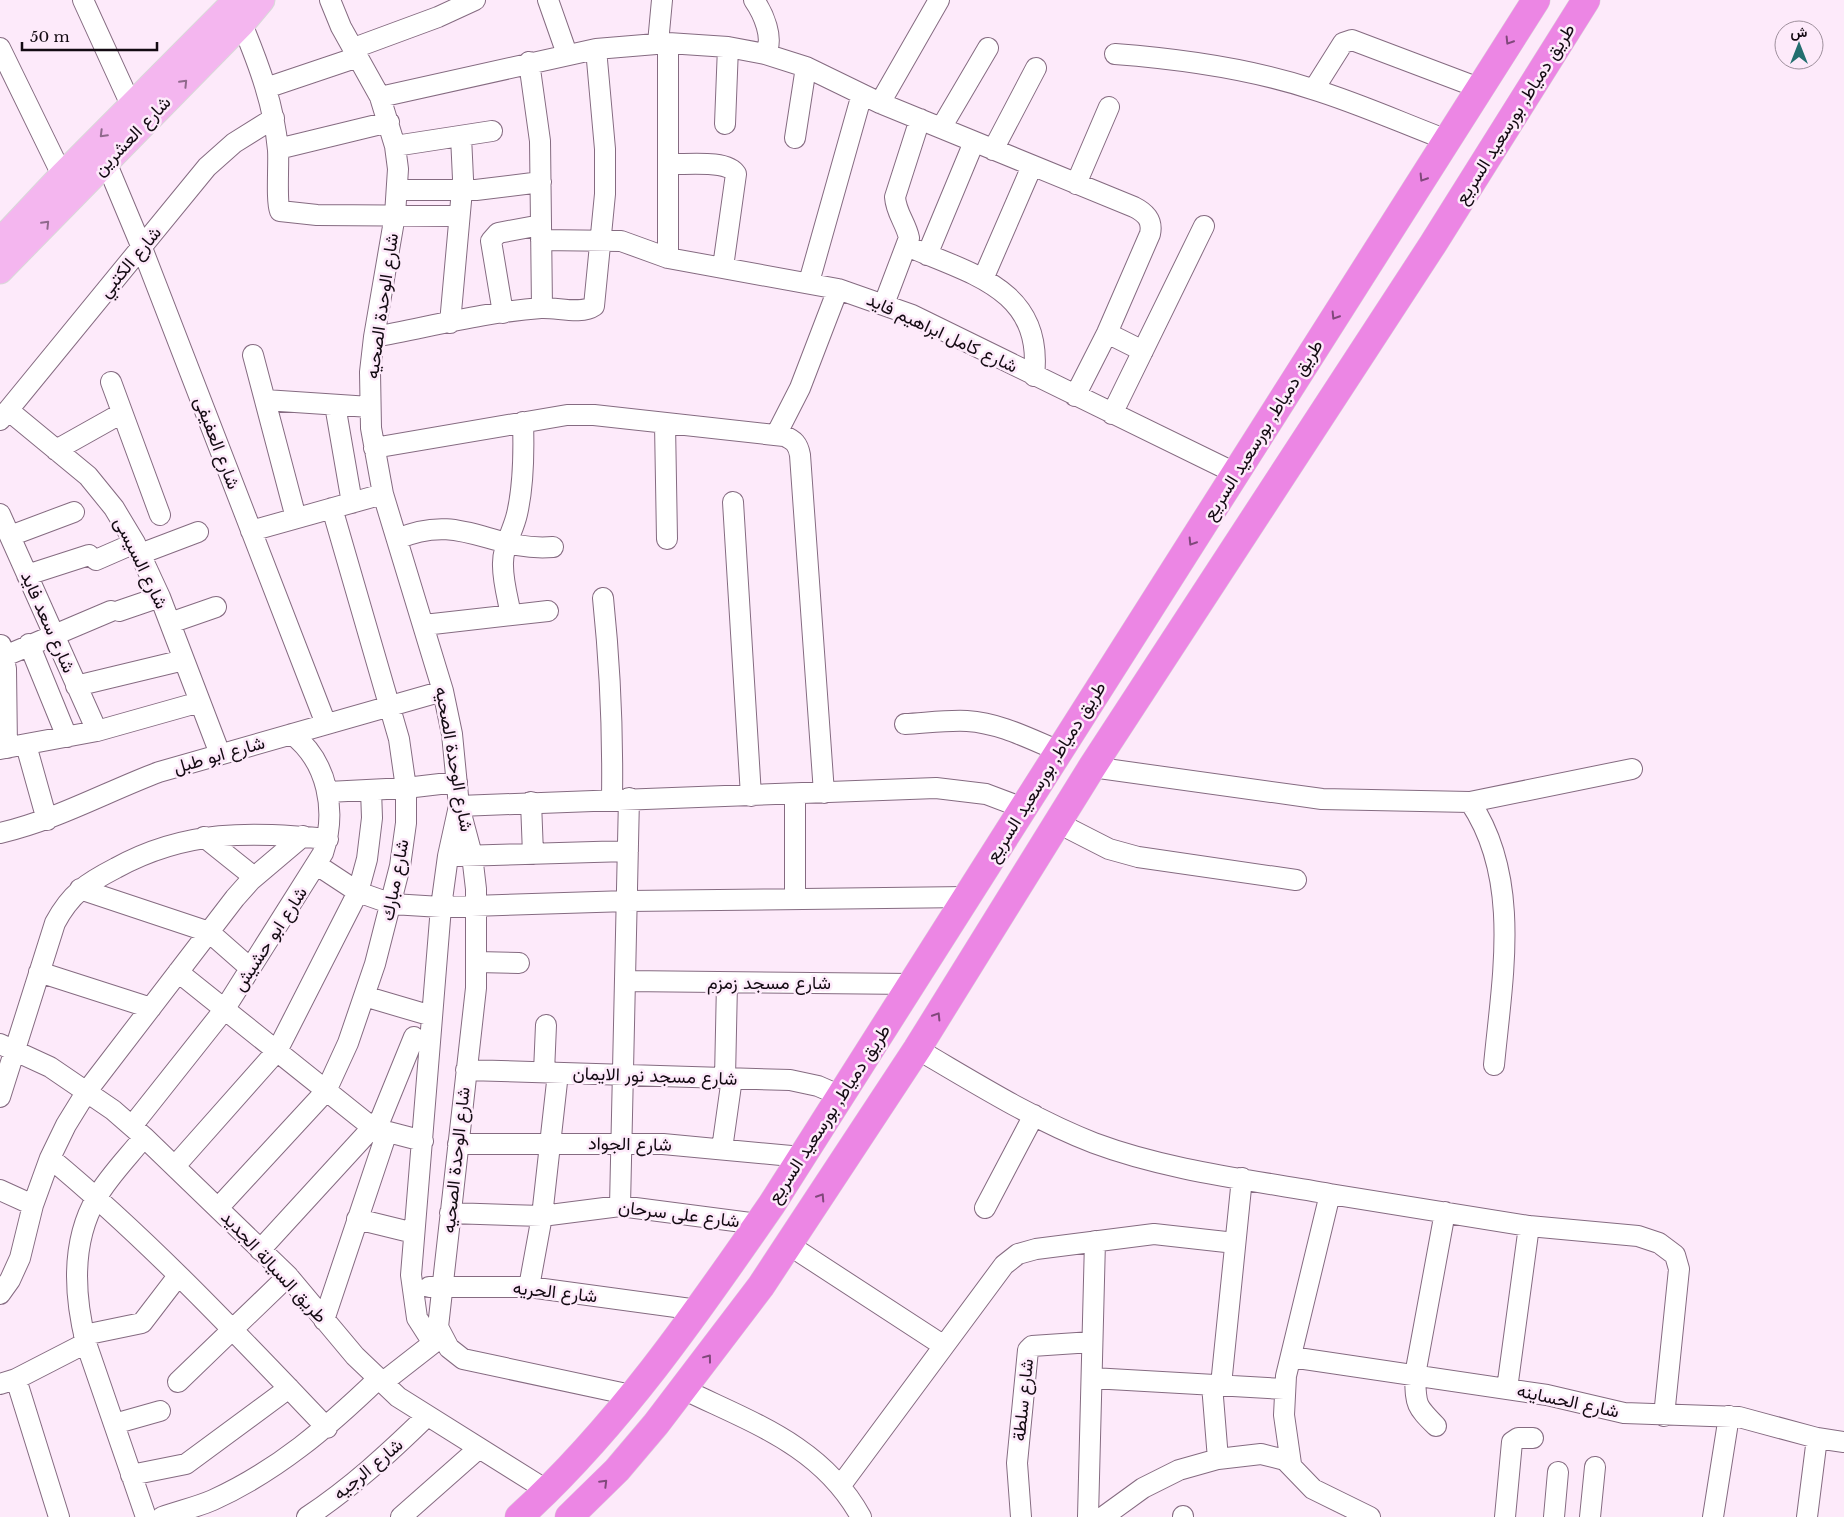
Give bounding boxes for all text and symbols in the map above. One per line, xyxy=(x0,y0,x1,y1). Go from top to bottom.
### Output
scale bar xyxy=(22,20,158,52)
street label: طريق دمياط, بورسعيد السريع xyxy=(1450,20,1581,209)
north arrow xyxy=(1774,20,1824,70)
text: ش xyxy=(1791,23,1808,41)
text: 50 m xyxy=(30,27,70,46)
one-way arrow xyxy=(1506,36,1516,45)
one-way arrow xyxy=(178,79,187,88)
street label: شارع العشرين xyxy=(89,92,176,181)
one-way arrow xyxy=(99,128,108,137)
one-way arrow xyxy=(1419,173,1429,182)
one-way arrow xyxy=(40,221,49,230)
street label: شارع الكتبي xyxy=(94,222,169,305)
street label: شارع الوحدة الصحيه xyxy=(361,232,404,380)
street label: شارع كامل ابراهيم فايد xyxy=(863,288,1021,379)
one-way arrow xyxy=(1332,310,1342,319)
street label: طريق دمياط, بورسعيد السريع xyxy=(1198,336,1329,525)
street label: شارع العفيفى xyxy=(188,394,245,493)
street label: شارع السيسى xyxy=(108,514,173,613)
one-way arrow xyxy=(1189,536,1198,545)
street label: شارع سعد فايد xyxy=(15,568,80,677)
street label: طريق دمياط, بورسعيد السريع xyxy=(981,678,1112,867)
street label: شارع الوحدة الصحيه xyxy=(429,685,478,833)
street label: شارع ابو طبل xyxy=(171,731,268,779)
street label: شارع مبارك xyxy=(376,837,415,923)
street label: شارع ابو حشيش xyxy=(228,883,313,996)
street label: شارع مسجد زمزم xyxy=(707,972,831,995)
one-way arrow xyxy=(931,1012,941,1021)
street label: طريق دمياط, بورسعيد السريع xyxy=(763,1020,896,1208)
street label: شارع مسجد نور الايمان xyxy=(572,1062,738,1091)
street label: شارع الوحدة الصحيه xyxy=(437,1086,476,1234)
street label: شارع الجواد xyxy=(588,1132,672,1157)
one-way arrow xyxy=(815,1193,824,1202)
street label: شارع على سرحان xyxy=(617,1196,741,1233)
street label: طريق السيالة الجديد xyxy=(216,1206,332,1328)
street label: شارع الحريه xyxy=(512,1277,598,1308)
one-way arrow xyxy=(702,1355,710,1364)
street label: شارع سلطة xyxy=(1008,1358,1039,1442)
street label: شارع الحساينه xyxy=(1515,1379,1621,1424)
street label: شارع الرجيه xyxy=(329,1434,408,1505)
one-way arrow xyxy=(598,1480,607,1489)

